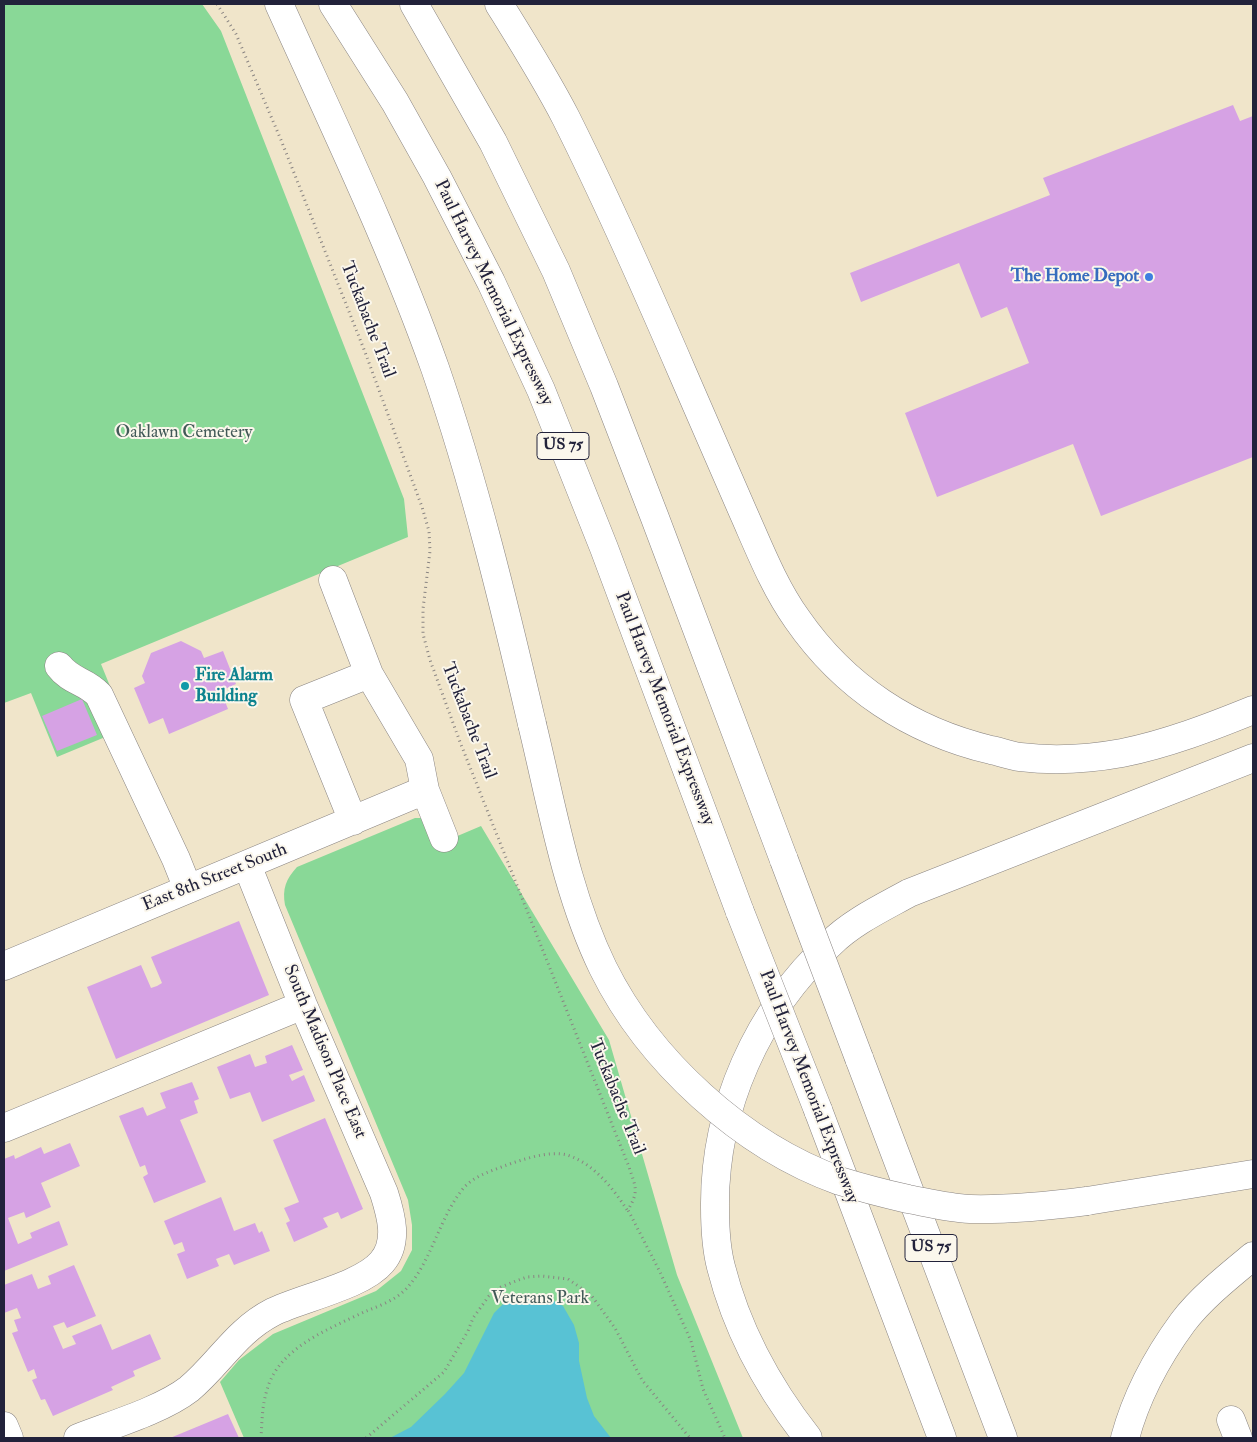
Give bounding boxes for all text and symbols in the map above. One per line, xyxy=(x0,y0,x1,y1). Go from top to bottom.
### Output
street label: Paul Harvey Memorial Expressway xyxy=(429,177,557,409)
street label: Tuckabache Trail xyxy=(335,259,399,381)
place label: The Home Depot xyxy=(1011,266,1139,288)
marker: The Home Depot xyxy=(1143,271,1155,283)
park label: Oaklawn Cemetery xyxy=(116,422,252,444)
road number: US 75 xyxy=(537,432,589,460)
street label: Paul Harvey Memorial Expressway xyxy=(609,589,719,829)
street label: Tuckabache Trail xyxy=(436,660,500,782)
place label: Fire Alarm Building xyxy=(195,665,273,708)
marker: Fire Alarm Building xyxy=(179,680,191,692)
street label: East 8th Street South xyxy=(140,839,290,917)
street label: South Madison Place East xyxy=(278,962,370,1142)
street label: Paul Harvey Memorial Expressway xyxy=(753,967,863,1207)
street label: Tuckabache Trail xyxy=(583,1036,649,1158)
road number: US 75 xyxy=(905,1234,957,1262)
park label: Veterans Park xyxy=(491,1288,589,1310)

